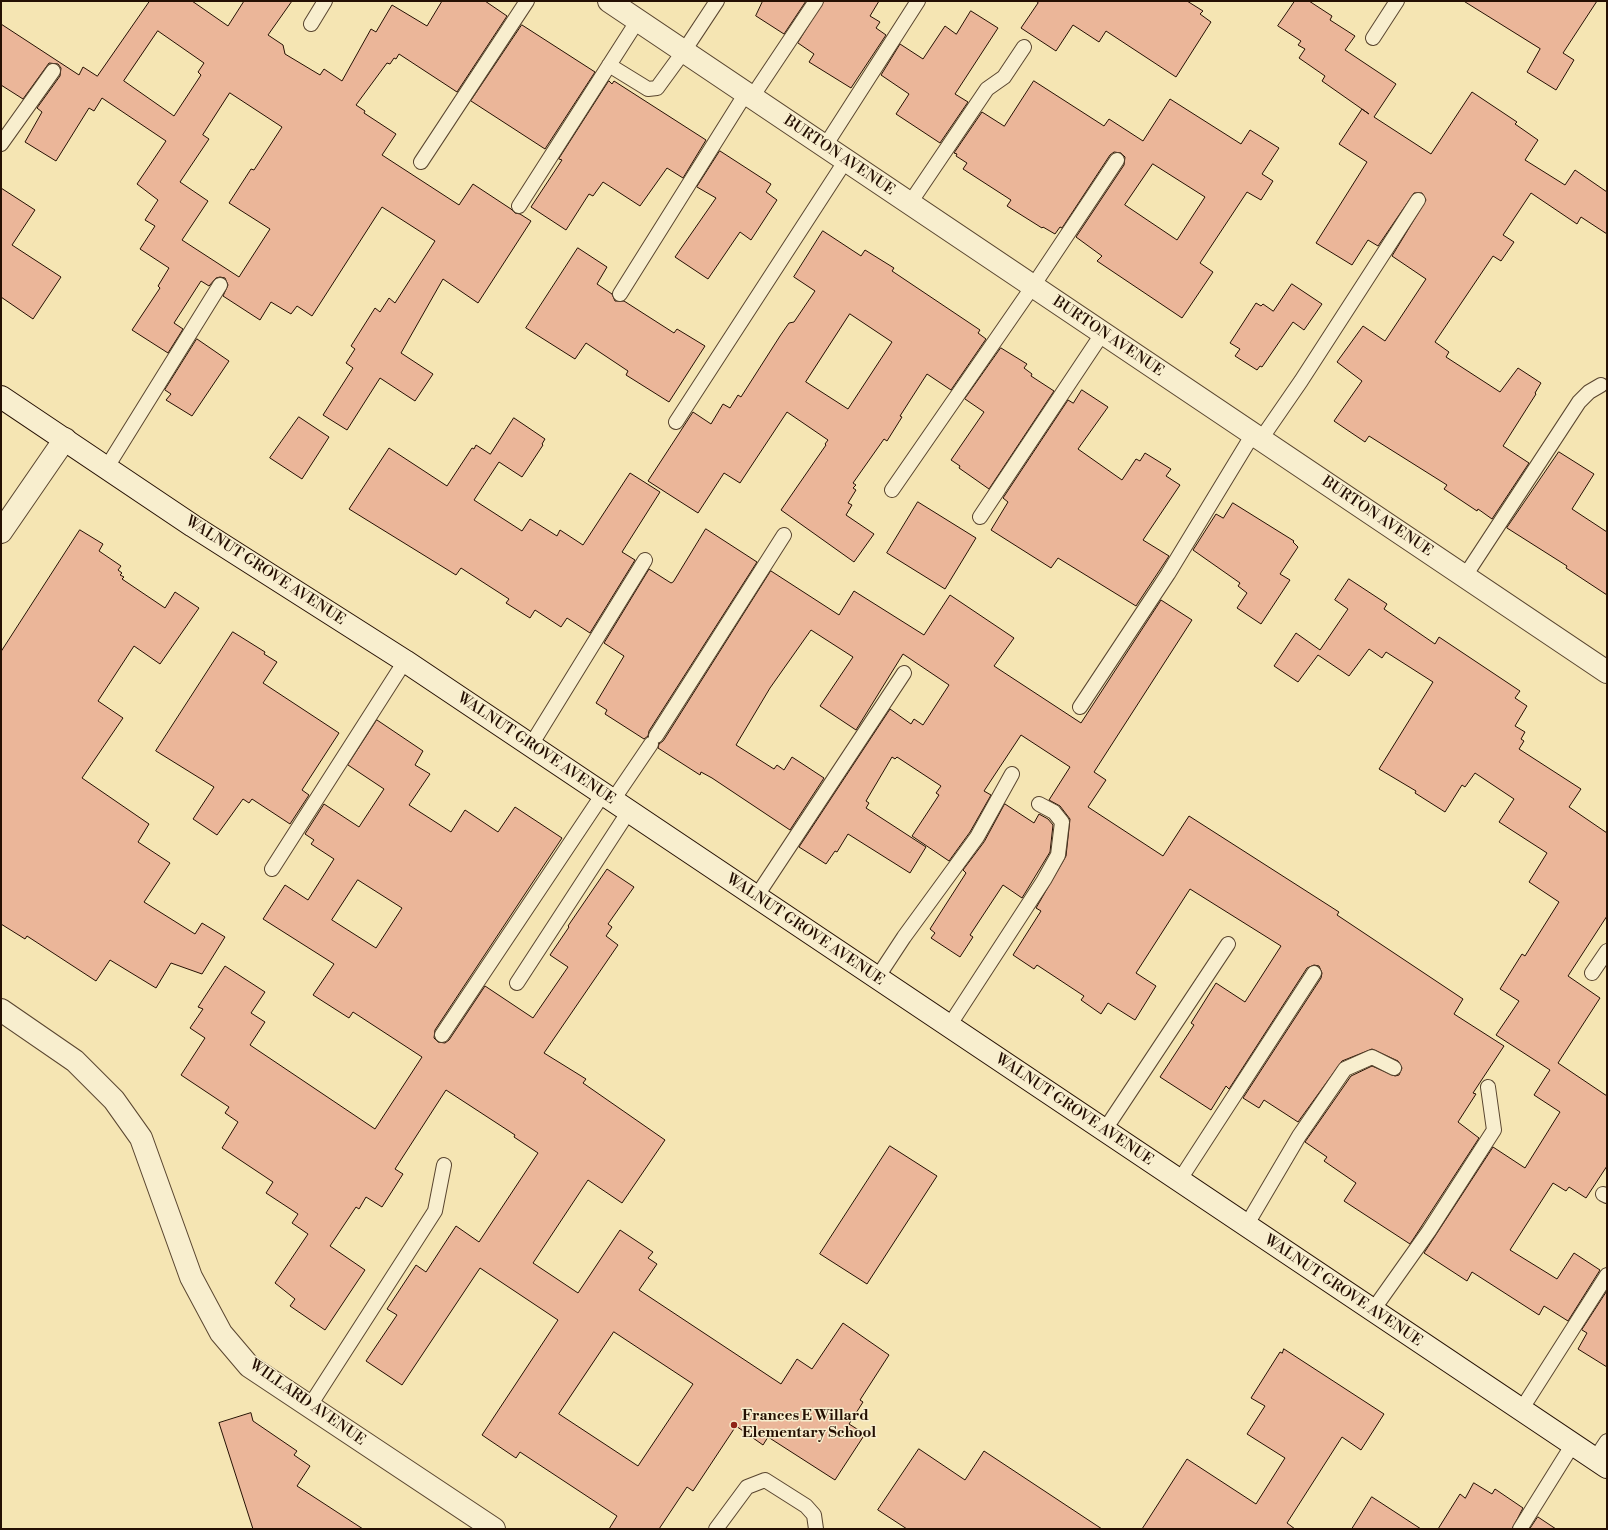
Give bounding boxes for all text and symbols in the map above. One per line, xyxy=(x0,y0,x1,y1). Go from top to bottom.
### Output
street label: BURTON AVENUE xyxy=(780,112,898,200)
street label: BURTON AVENUE xyxy=(1049,293,1167,381)
street label: BURTON AVENUE xyxy=(1318,473,1436,561)
street label: WALNUT GROVE AVENUE xyxy=(182,513,348,629)
street label: WALNUT GROVE AVENUE xyxy=(454,689,618,809)
street label: WALNUT GROVE AVENUE xyxy=(723,870,887,990)
street label: WALNUT GROVE AVENUE xyxy=(992,1050,1156,1170)
street label: WALNUT GROVE AVENUE xyxy=(1261,1231,1425,1351)
street label: WILLARD AVENUE xyxy=(246,1356,368,1450)
place label: Frances E Willard Elementary School xyxy=(742,1407,876,1442)
marker: Frances E Willard Elementary School xyxy=(729,1420,739,1430)

